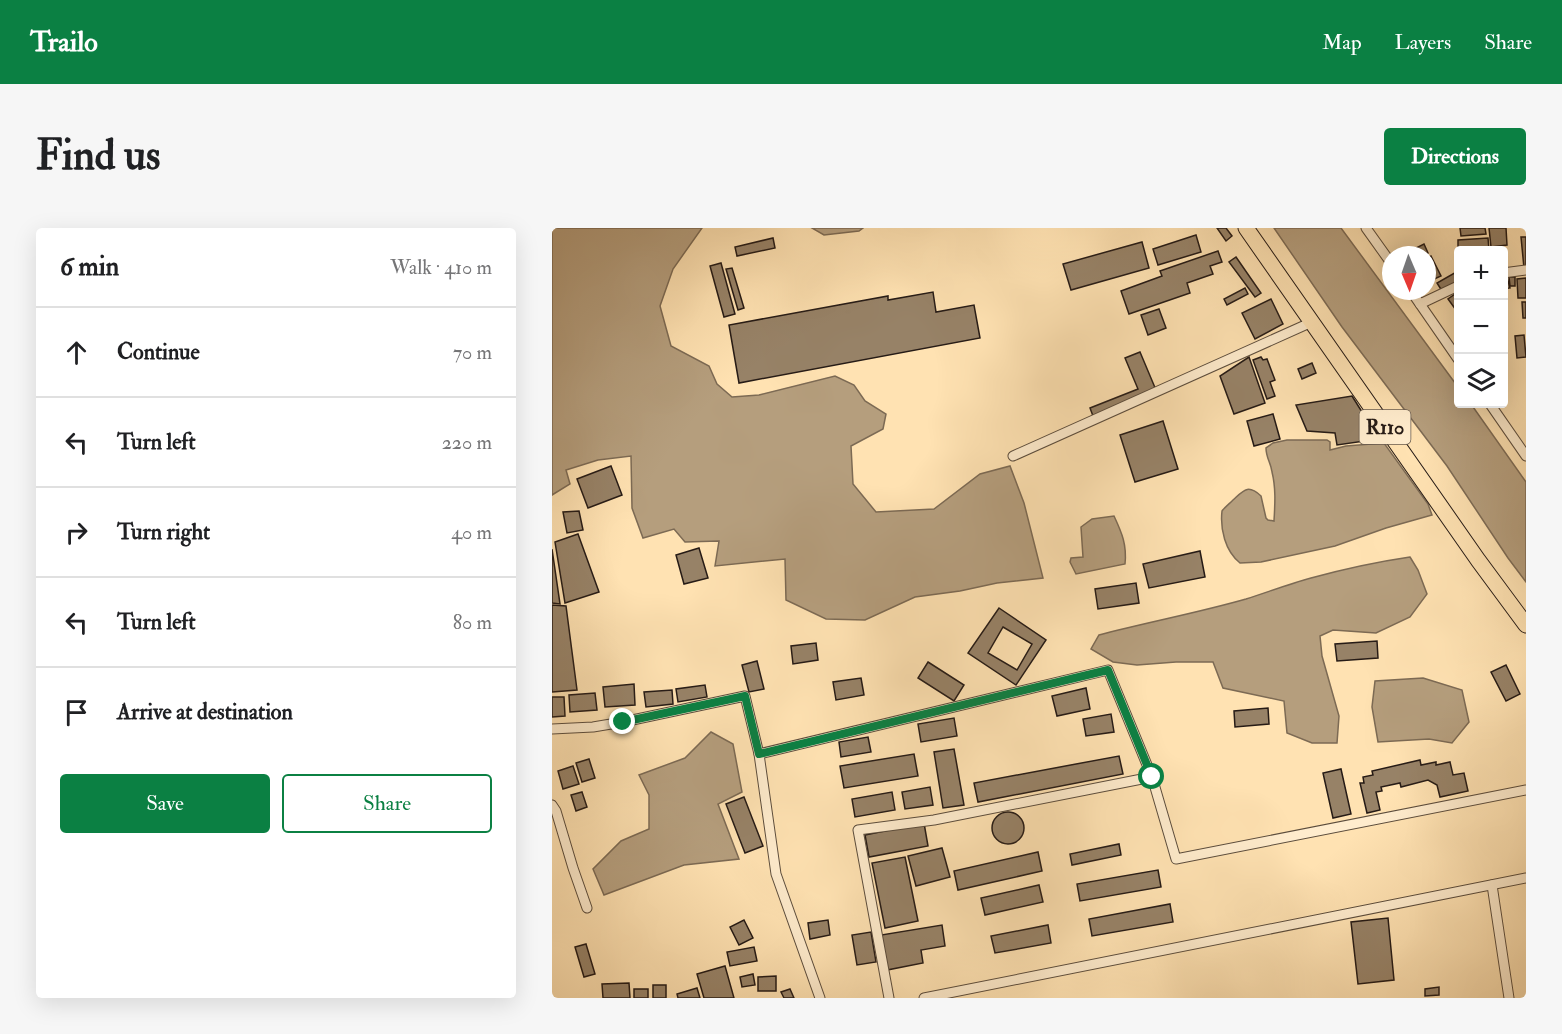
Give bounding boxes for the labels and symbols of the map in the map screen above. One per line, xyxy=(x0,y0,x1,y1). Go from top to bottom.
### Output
north arrow xyxy=(1382,246,1436,300)
road number: R110 xyxy=(1360,410,1410,444)
route end xyxy=(609,708,635,734)
route start xyxy=(1138,763,1164,789)

